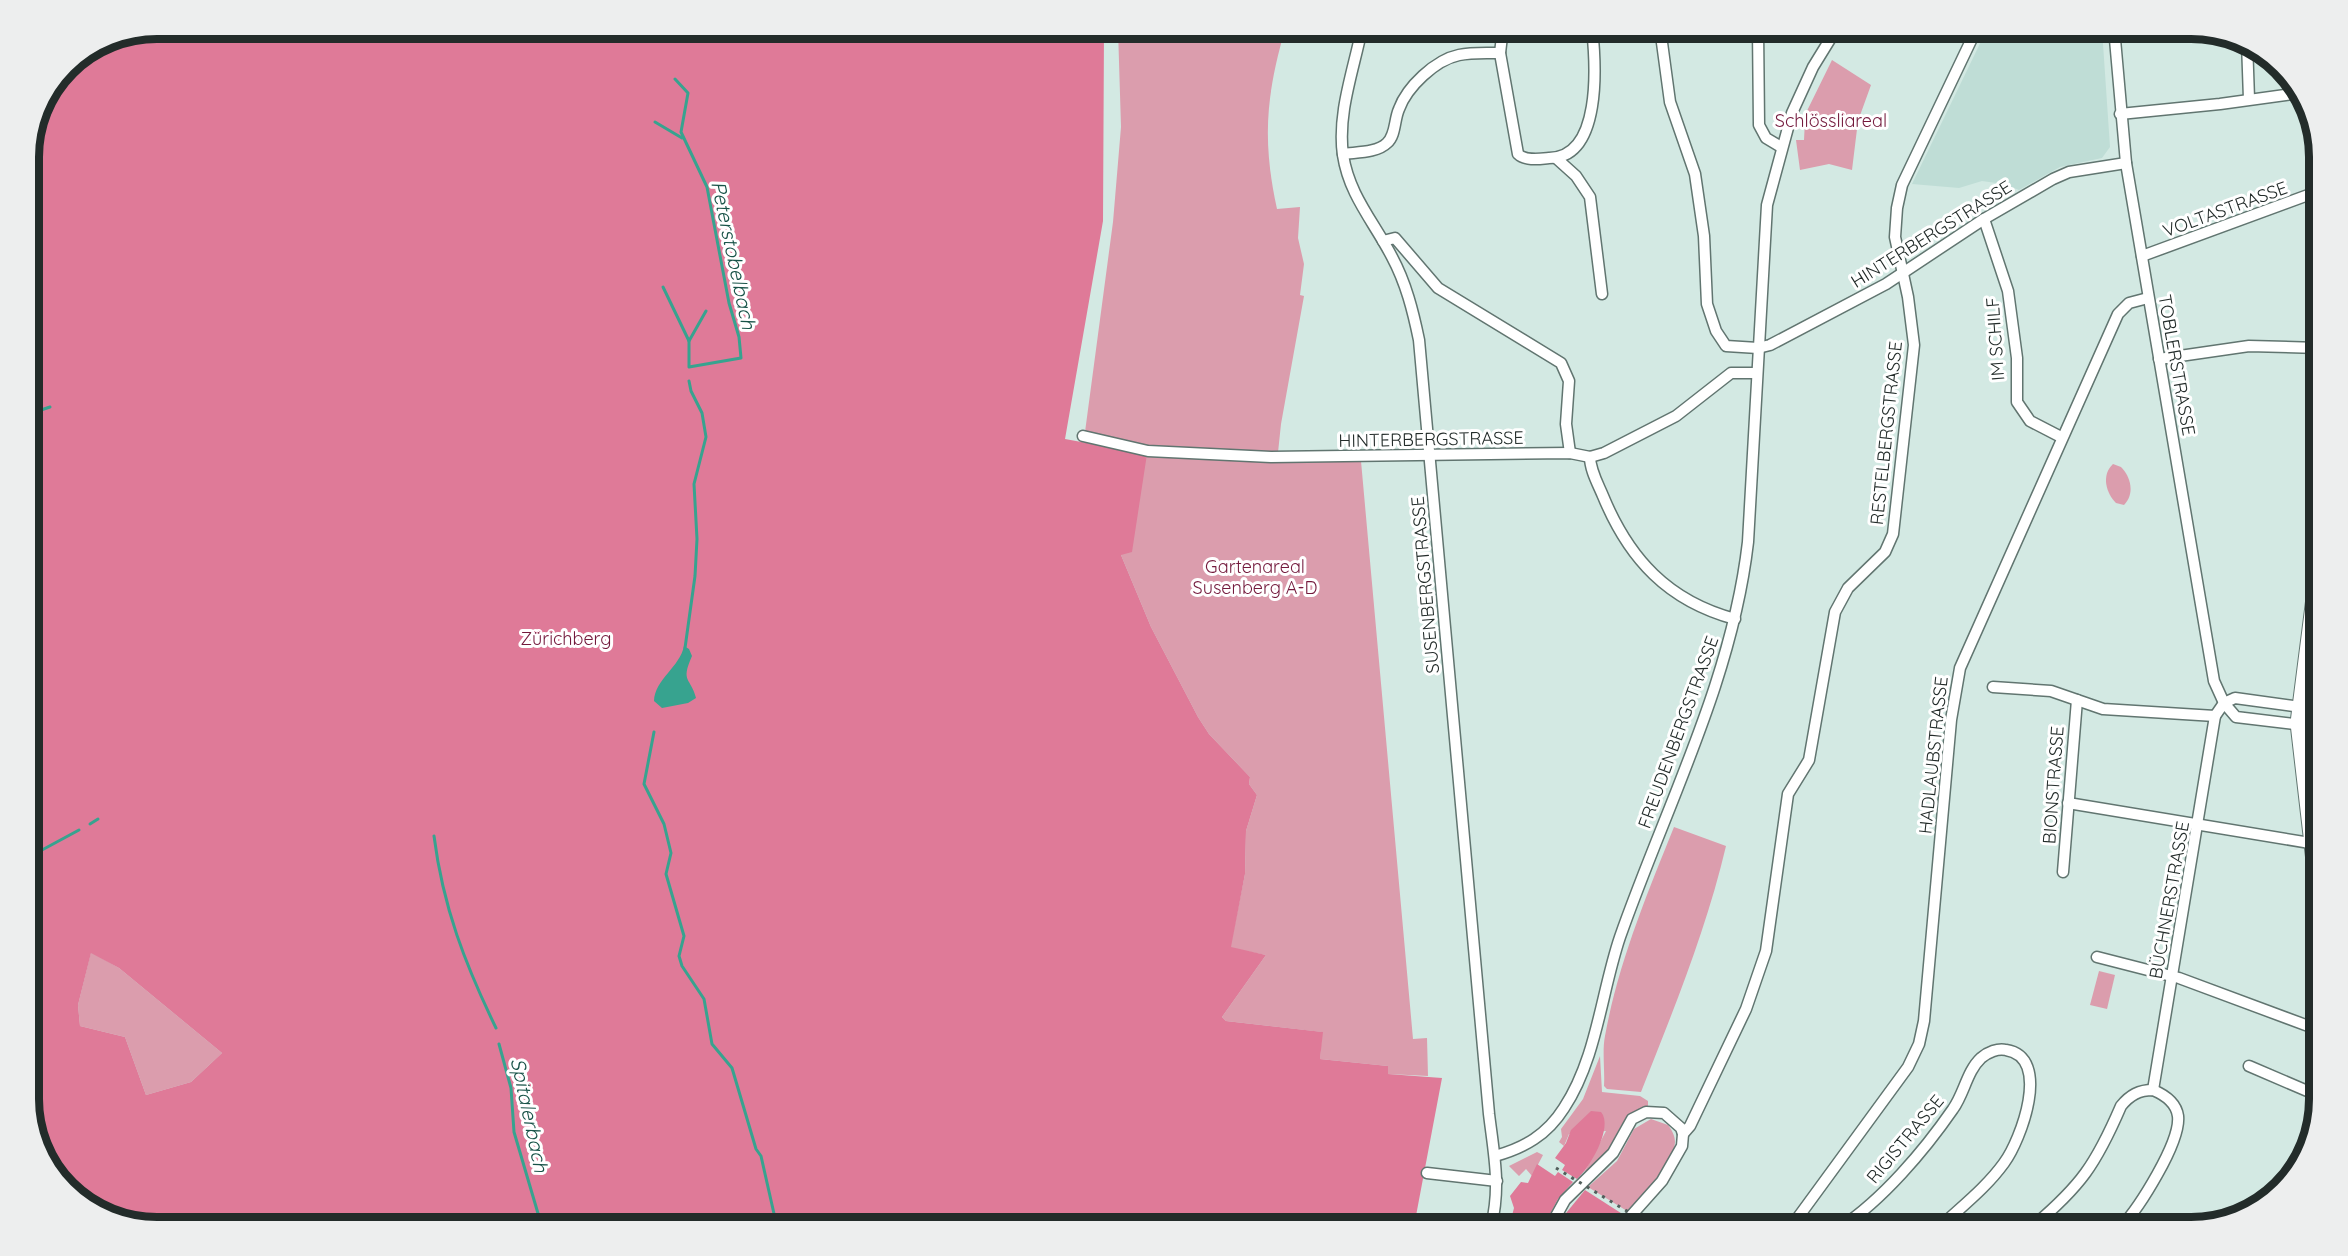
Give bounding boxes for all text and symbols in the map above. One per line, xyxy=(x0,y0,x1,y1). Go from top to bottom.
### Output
park label: Schlössliareal xyxy=(1775,109,1887,132)
street label: HINTERBERGSTRASSE xyxy=(1846,175,2016,293)
street label: VOLTASTRASSE xyxy=(2160,176,2290,242)
water label: Peterstobelbach xyxy=(706,179,762,332)
street label: TOBLERSTRASSE xyxy=(2153,293,2201,437)
street label: IM SCHILF xyxy=(1981,297,2009,381)
street label: RESTELBERGSTRASSE xyxy=(1865,340,1907,526)
street label: HINTERBERGSTRASSE xyxy=(1338,426,1524,452)
street label: SUSENBERGSTRASSE xyxy=(1406,495,1444,675)
park label: Gartenareal Susenberg A-D xyxy=(1193,555,1317,599)
park label: Zürichberg xyxy=(520,627,612,650)
street label: FREUDENBERGSTRASSE xyxy=(1632,633,1724,831)
street label: HADLAUBSTRASSE xyxy=(1913,675,1953,835)
street label: BIONSTRASSE xyxy=(2037,725,2069,845)
street label: BÜCHNERSTRASSE xyxy=(2144,819,2194,981)
water label: Spitalerbach xyxy=(506,1056,554,1175)
street label: RIGISTRASSE xyxy=(1861,1090,1949,1188)

